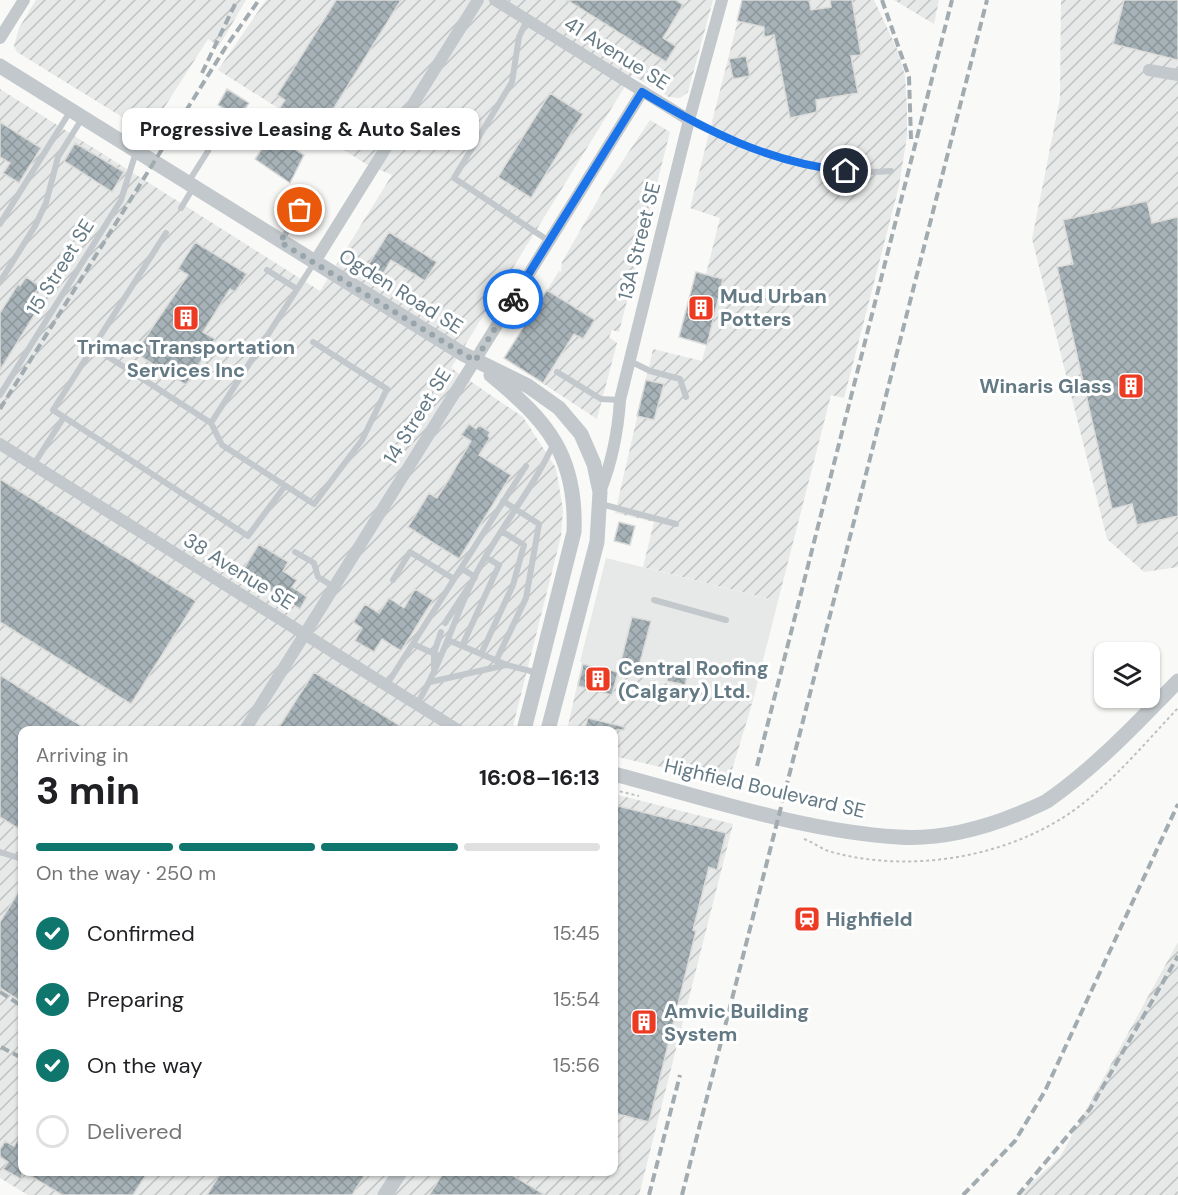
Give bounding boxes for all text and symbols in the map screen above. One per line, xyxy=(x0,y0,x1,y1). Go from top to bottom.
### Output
street label: 41 Avenue SE xyxy=(559,10,675,96)
callout: Progressive Leasing & Auto Sales xyxy=(122,108,478,150)
text: Progressive Leasing & Auto Sales xyxy=(140,116,461,142)
pin xyxy=(820,145,871,196)
icon: home xyxy=(829,154,862,187)
street label: 13A Street SE xyxy=(612,179,666,303)
pin xyxy=(274,184,325,235)
icon: bag xyxy=(283,193,316,226)
street label: 15 Street SE xyxy=(20,214,100,320)
street label: Ogden Road SE xyxy=(334,242,468,340)
courier xyxy=(483,269,543,329)
icon: bike xyxy=(497,283,530,316)
place label: Mud Urban Potters xyxy=(720,283,827,332)
building icon: Mud Urban Potters xyxy=(686,293,716,323)
building icon: Trimac Transportation Services Inc xyxy=(171,303,201,333)
place label: Trimac Transportation Services Inc xyxy=(77,334,295,383)
street label: 14 Street SE xyxy=(377,363,457,469)
building icon: Winaris Glass xyxy=(1116,371,1146,401)
place label: Winaris Glass xyxy=(979,373,1112,399)
street label: 38 Avenue SE xyxy=(179,527,299,615)
map controls xyxy=(1094,642,1160,708)
button: layers xyxy=(1094,642,1160,708)
place label: Central Roofing (Calgary) Ltd. xyxy=(618,655,769,704)
building icon: Central Roofing (Calgary) Ltd. xyxy=(583,664,613,694)
text: Arriving in xyxy=(36,742,128,768)
street label: Highfield Boulevard SE xyxy=(662,752,868,824)
text: 16:08–16:13 xyxy=(479,763,600,792)
text: 3 min xyxy=(36,765,140,816)
text: On the way · 250 m xyxy=(36,860,216,886)
station icon: Highfield xyxy=(792,904,822,934)
place label: Highfield xyxy=(826,906,913,932)
icon: check xyxy=(36,917,69,950)
text: Confirmed xyxy=(87,919,195,948)
text: 15:45 xyxy=(553,920,600,946)
icon: check xyxy=(36,983,69,1016)
text: Preparing xyxy=(87,985,184,1014)
text: 15:54 xyxy=(553,986,600,1012)
place label: Amvic Building System xyxy=(664,998,809,1047)
building icon: Amvic Building System xyxy=(629,1007,659,1037)
icon: check xyxy=(36,1049,69,1082)
text: On the way xyxy=(87,1051,202,1080)
text: 15:56 xyxy=(553,1052,600,1078)
text: Delivered xyxy=(87,1117,182,1146)

